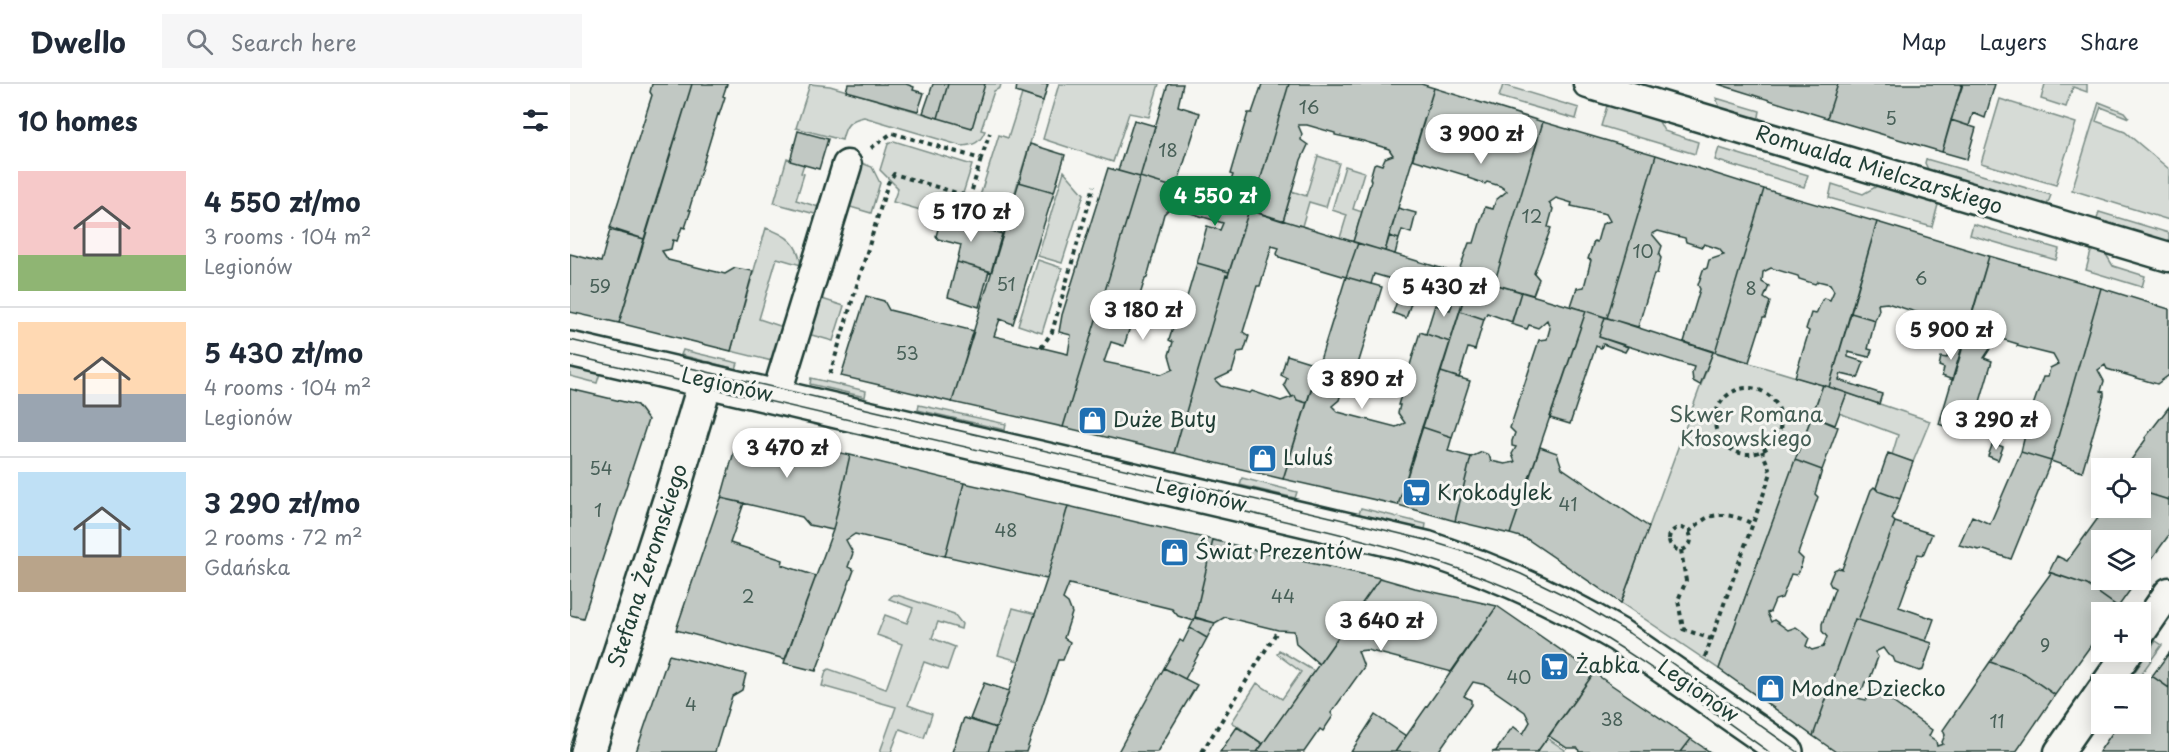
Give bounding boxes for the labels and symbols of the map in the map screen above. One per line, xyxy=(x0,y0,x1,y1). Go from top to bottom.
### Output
house number: 16 xyxy=(1299,93,1319,120)
house number: 5 xyxy=(1885,104,1897,131)
pin: 3 900 zł xyxy=(1419,114,1543,165)
street label: Romualda Mielczarskiego xyxy=(1752,115,2007,221)
house number: 18 xyxy=(1158,136,1178,163)
pin: 4 550 zł xyxy=(1153,176,1277,227)
pin: 5 170 zł xyxy=(909,192,1033,243)
house number: 12 xyxy=(1522,202,1542,229)
house number: 10 xyxy=(1632,237,1654,264)
house number: 6 xyxy=(1915,264,1927,291)
pin: 5 430 zł xyxy=(1382,267,1506,318)
house number: 51 xyxy=(996,270,1016,297)
house number: 59 xyxy=(589,272,611,299)
house number: 8 xyxy=(1745,274,1757,301)
pin: 3 180 zł xyxy=(1081,290,1205,341)
pin: 5 900 zł xyxy=(1889,310,2013,361)
house number: 53 xyxy=(895,339,919,366)
street label: Legionów xyxy=(679,357,776,409)
pin: 3 890 zł xyxy=(1300,359,1424,410)
park label: Skwer Romana Kłosowskiego xyxy=(1669,397,1824,453)
pin: 3 290 zł xyxy=(1934,400,2058,451)
place label: Duże Buty xyxy=(1113,402,1217,434)
shop icon: Duże Buty xyxy=(1076,404,1108,436)
pin: 3 470 zł xyxy=(725,428,849,479)
place label: Luluś xyxy=(1283,440,1333,472)
shop icon: Luluś xyxy=(1246,442,1278,474)
house number: 54 xyxy=(589,454,613,481)
street label: Stefana Żeromskiego xyxy=(598,459,694,672)
street label: Legionów xyxy=(1153,467,1250,519)
place label: Krokodylek xyxy=(1437,475,1552,507)
supermarket icon: Krokodylek xyxy=(1400,477,1432,509)
house number: 41 xyxy=(1559,490,1577,517)
house number: 1 xyxy=(594,496,602,523)
house number: 48 xyxy=(994,516,1018,543)
place label: Świat Prezentów xyxy=(1195,534,1363,566)
shop icon: Świat Prezentów xyxy=(1158,536,1190,568)
house number: 2 xyxy=(742,582,754,609)
house number: 44 xyxy=(1271,582,1295,609)
pin: 3 640 zł xyxy=(1319,601,1443,652)
house number: 9 xyxy=(2040,631,2050,658)
place label: Żabka xyxy=(1575,648,1639,680)
supermarket icon: Żabka xyxy=(1538,650,1570,682)
street label: Legionów xyxy=(1652,650,1746,729)
house number: 40 xyxy=(1506,663,1532,690)
place label: Modne Dziecko xyxy=(1791,671,1946,703)
shop icon: Modne Dziecko xyxy=(1754,673,1786,705)
house number: 4 xyxy=(685,690,697,717)
house number: 38 xyxy=(1600,705,1624,732)
house number: 11 xyxy=(1989,707,2005,734)

